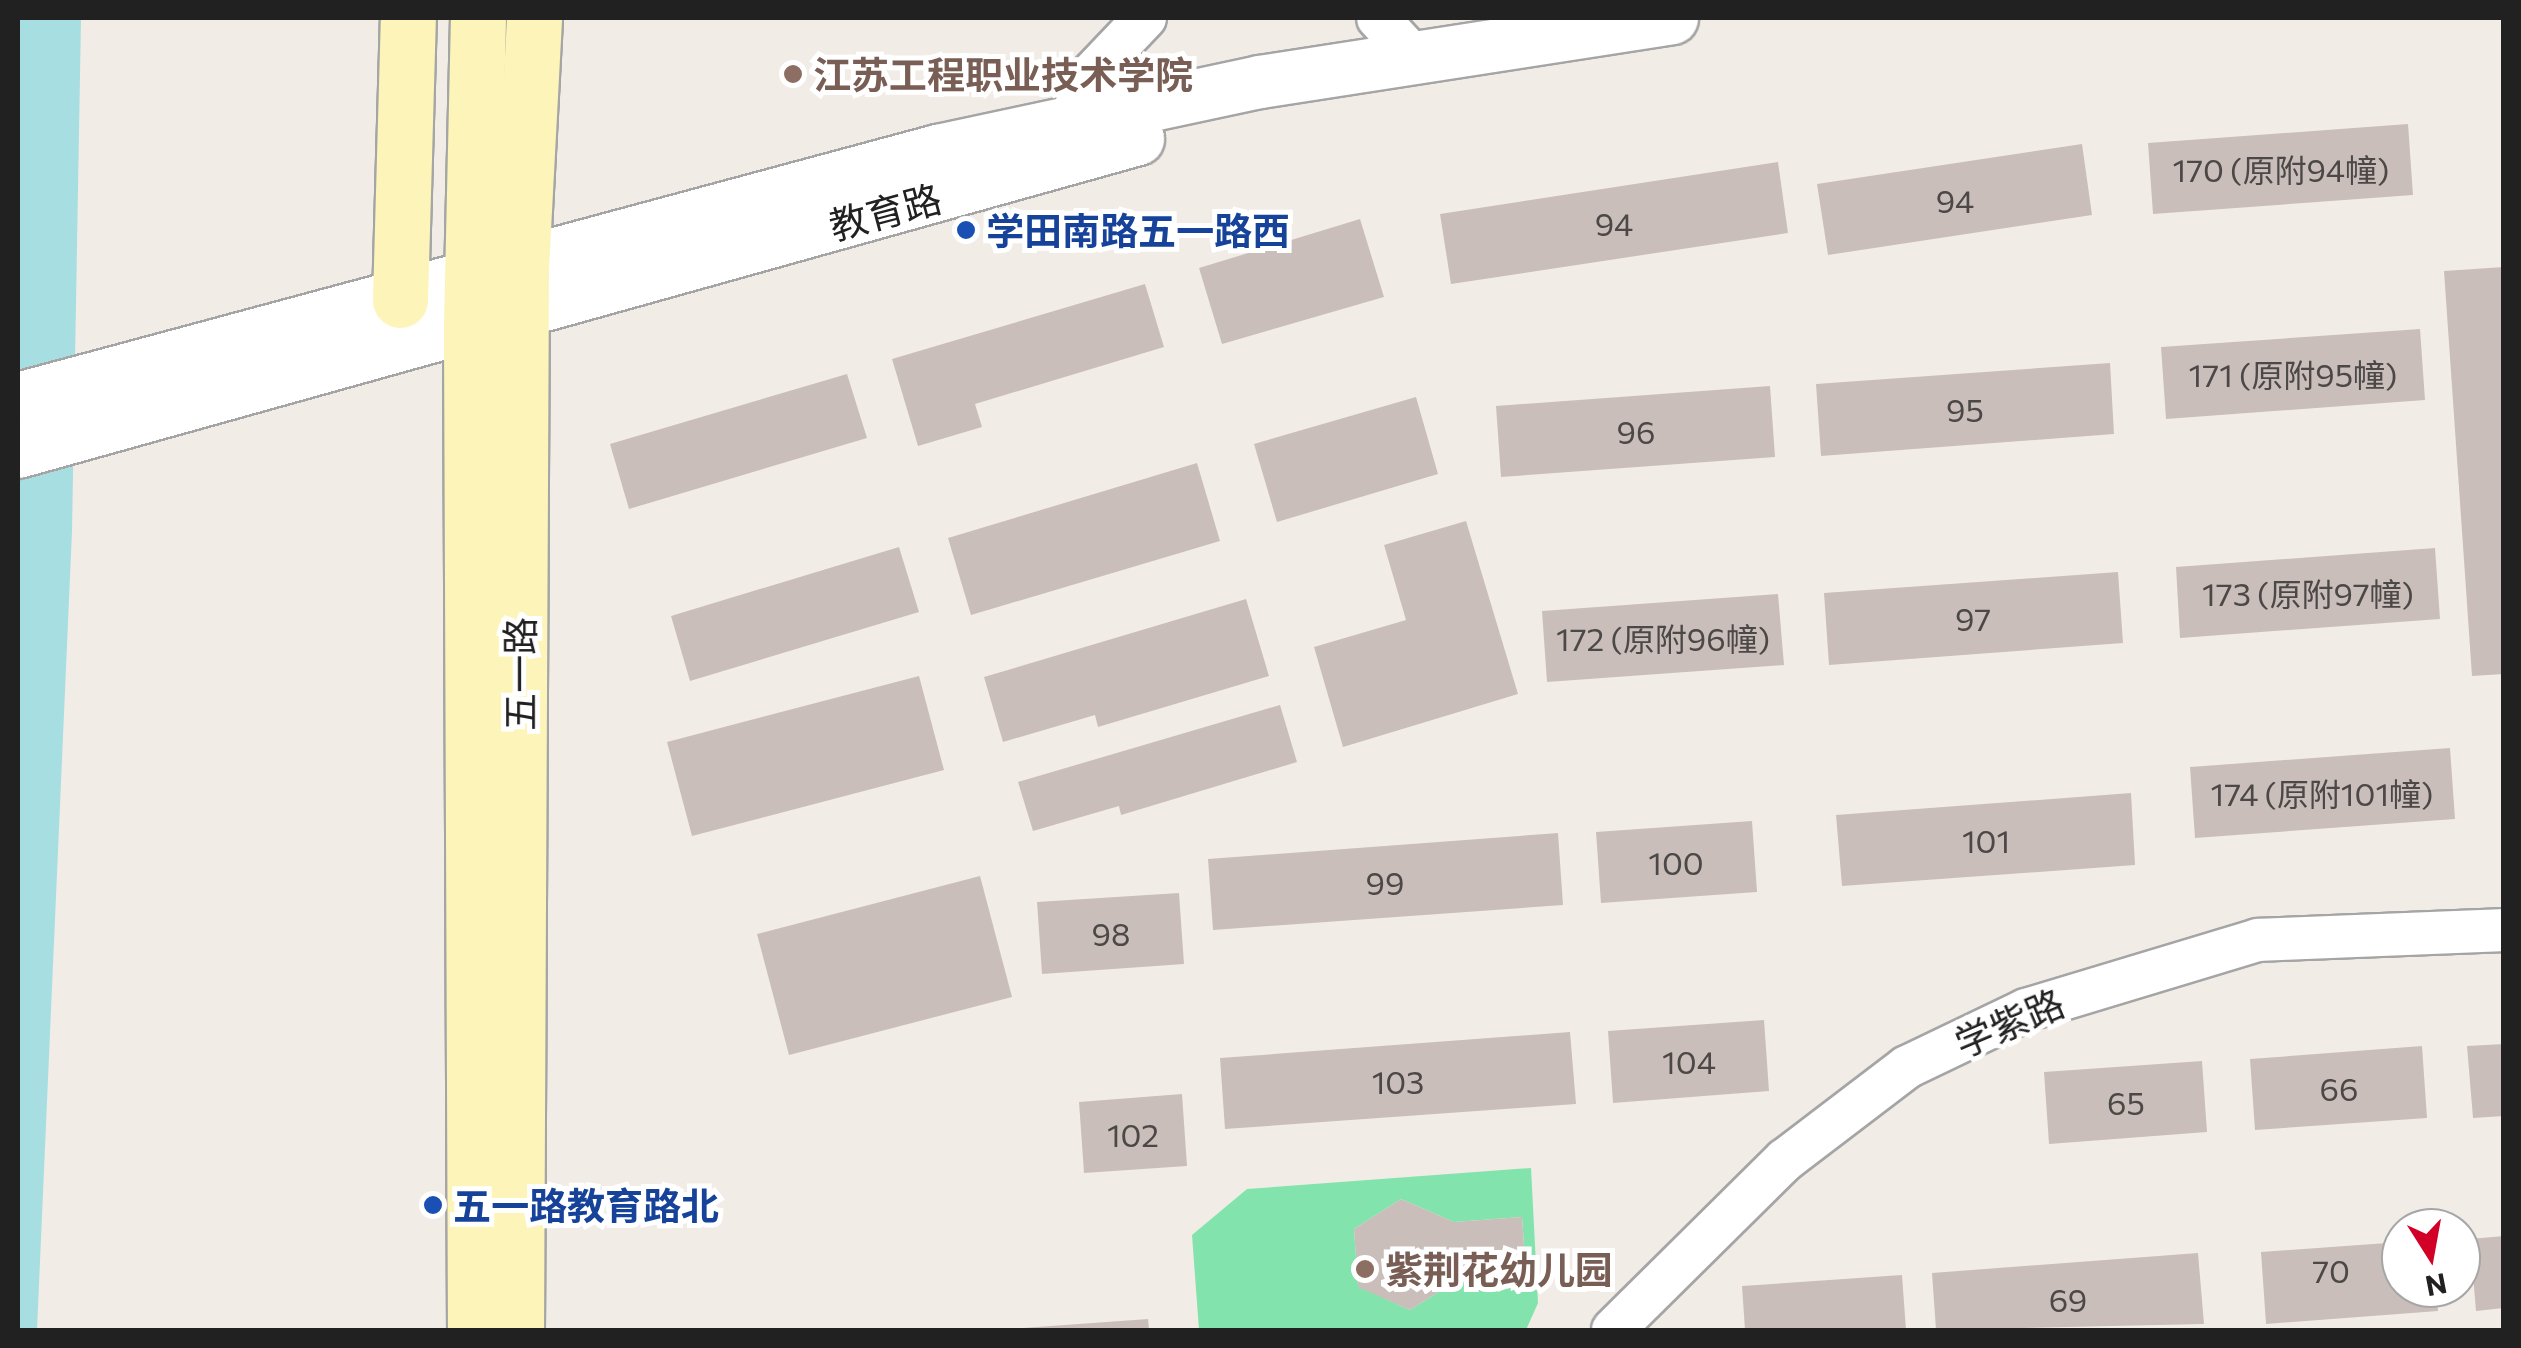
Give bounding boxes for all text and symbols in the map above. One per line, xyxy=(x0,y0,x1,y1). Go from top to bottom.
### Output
place label: 江苏工程职业技术学院 xyxy=(813,51,1193,97)
marker: 江苏工程职业技术学院 xyxy=(782,63,804,85)
house number: 170 (原附94幢) xyxy=(2173,150,2389,188)
street label: 教育路 xyxy=(824,174,946,248)
house number: 94 xyxy=(1936,181,1974,219)
house number: 94 xyxy=(1595,204,1633,242)
place label: 学田南路五一路西 xyxy=(986,207,1290,253)
marker: 学田南路五一路西 xyxy=(955,219,977,241)
house number: 171 (原附95幢) xyxy=(2189,355,2397,393)
house number: 95 xyxy=(1946,390,1984,428)
house number: 96 xyxy=(1617,412,1655,450)
house number: 173 (原附97幢) xyxy=(2202,574,2414,612)
house number: 97 xyxy=(1955,599,1991,637)
street label: 五一路 xyxy=(496,617,542,731)
house number: 172 (原附96幢) xyxy=(1556,619,1770,657)
house number: 174 (原附101幢) xyxy=(2211,774,2433,812)
house number: 101 xyxy=(1962,821,2010,859)
house number: 100 xyxy=(1648,843,1704,881)
house number: 99 xyxy=(1366,863,1404,901)
house number: 98 xyxy=(1092,914,1130,952)
street label: 学紫路 xyxy=(1948,979,2070,1065)
house number: 104 xyxy=(1662,1042,1716,1080)
house number: 103 xyxy=(1372,1062,1424,1100)
house number: 66 xyxy=(2320,1069,2358,1107)
house number: 65 xyxy=(2107,1083,2145,1121)
house number: 102 xyxy=(1107,1115,1159,1153)
place label: 五一路教育路北 xyxy=(453,1182,719,1228)
marker: 五一路教育路北 xyxy=(422,1194,444,1216)
north arrow xyxy=(2381,1208,2481,1308)
place label: 紫荆花幼儿园 xyxy=(1385,1246,1613,1292)
house number: 70 xyxy=(2312,1251,2350,1289)
marker: 紫荆花幼儿园 xyxy=(1354,1258,1376,1280)
text: N xyxy=(2423,1267,2450,1304)
house number: 69 xyxy=(2049,1280,2087,1318)

